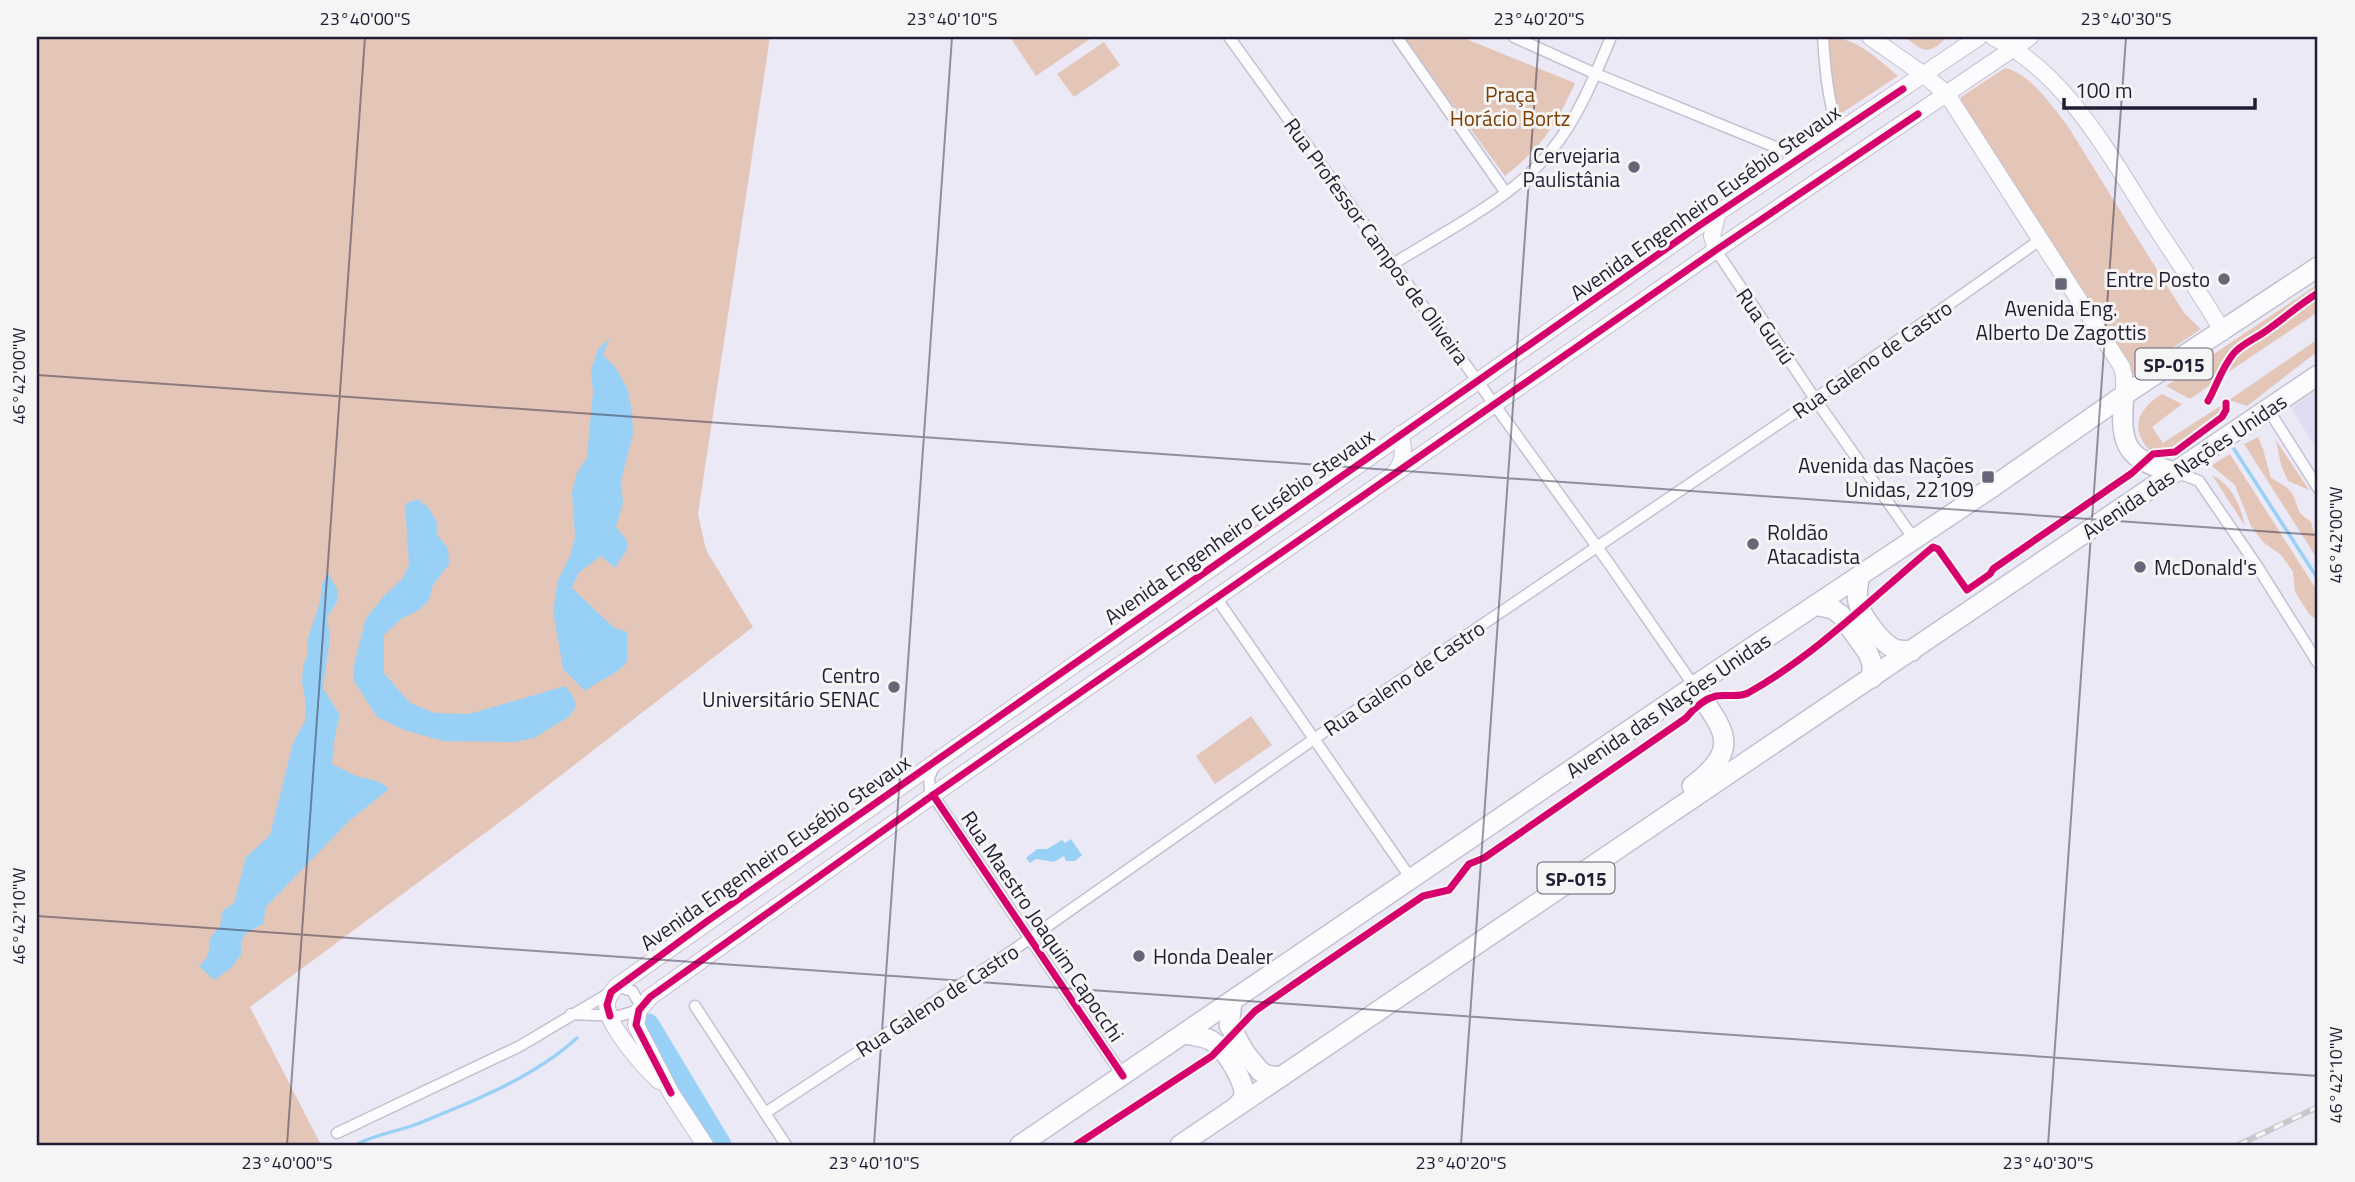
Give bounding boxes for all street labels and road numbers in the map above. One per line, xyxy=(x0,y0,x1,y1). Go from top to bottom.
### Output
street label: Avenida Engenheiro Eusébio Stevaux xyxy=(1563,96,1847,308)
street label: Rua Professor Campos de Oliveira xyxy=(1276,111,1478,371)
street label: Rua Guriú xyxy=(1729,281,1803,371)
street label: Rua Galeno de Castro xyxy=(1786,292,1958,426)
road number: SP-015 xyxy=(2136,348,2212,380)
street label: Avenida das Nações Unidas xyxy=(2075,385,2293,547)
street label: Avenida Engenheiro Eusébio Stevaux xyxy=(1097,420,1381,632)
street label: Rua Galeno de Castro xyxy=(1317,612,1491,744)
street label: Avenida das Nações Unidas xyxy=(1559,624,1777,786)
street label: Avenida Engenheiro Eusébio Stevaux xyxy=(633,746,917,958)
street label: Rua Maestro Joaquim Capocchi xyxy=(954,804,1132,1048)
road number: SP-015 xyxy=(1538,862,1614,894)
street label: Rua Galeno de Castro xyxy=(849,935,1025,1065)

